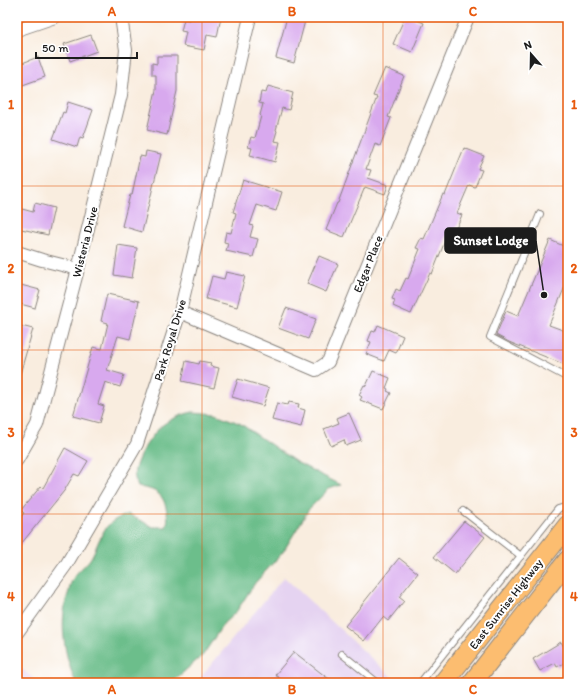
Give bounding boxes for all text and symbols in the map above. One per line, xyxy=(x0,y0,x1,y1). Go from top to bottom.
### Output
text: A xyxy=(107,4,117,19)
text: B xyxy=(288,4,297,19)
text: C xyxy=(469,4,478,19)
scale bar xyxy=(36,34,137,60)
north arrow xyxy=(511,34,551,74)
text: N xyxy=(522,38,533,52)
text: 50 m xyxy=(42,41,68,55)
text: 1 xyxy=(8,97,14,112)
text: 1 xyxy=(571,97,577,112)
street label: Wisteria Drive xyxy=(69,205,101,279)
callout: Sunset Lodge xyxy=(445,228,536,253)
street label: Edgar Place xyxy=(350,233,386,295)
text: Sunset Lodge xyxy=(454,233,528,249)
text: 2 xyxy=(8,261,15,276)
text: 2 xyxy=(571,261,578,276)
street label: Park Royal Drive xyxy=(151,297,189,383)
text: 3 xyxy=(7,425,15,440)
text: 3 xyxy=(570,425,578,440)
street label: East Sunrise Highway xyxy=(466,556,546,652)
text: 4 xyxy=(7,589,15,604)
text: 4 xyxy=(570,589,578,604)
text: A xyxy=(107,682,117,697)
text: B xyxy=(288,682,297,697)
text: C xyxy=(469,682,478,697)

